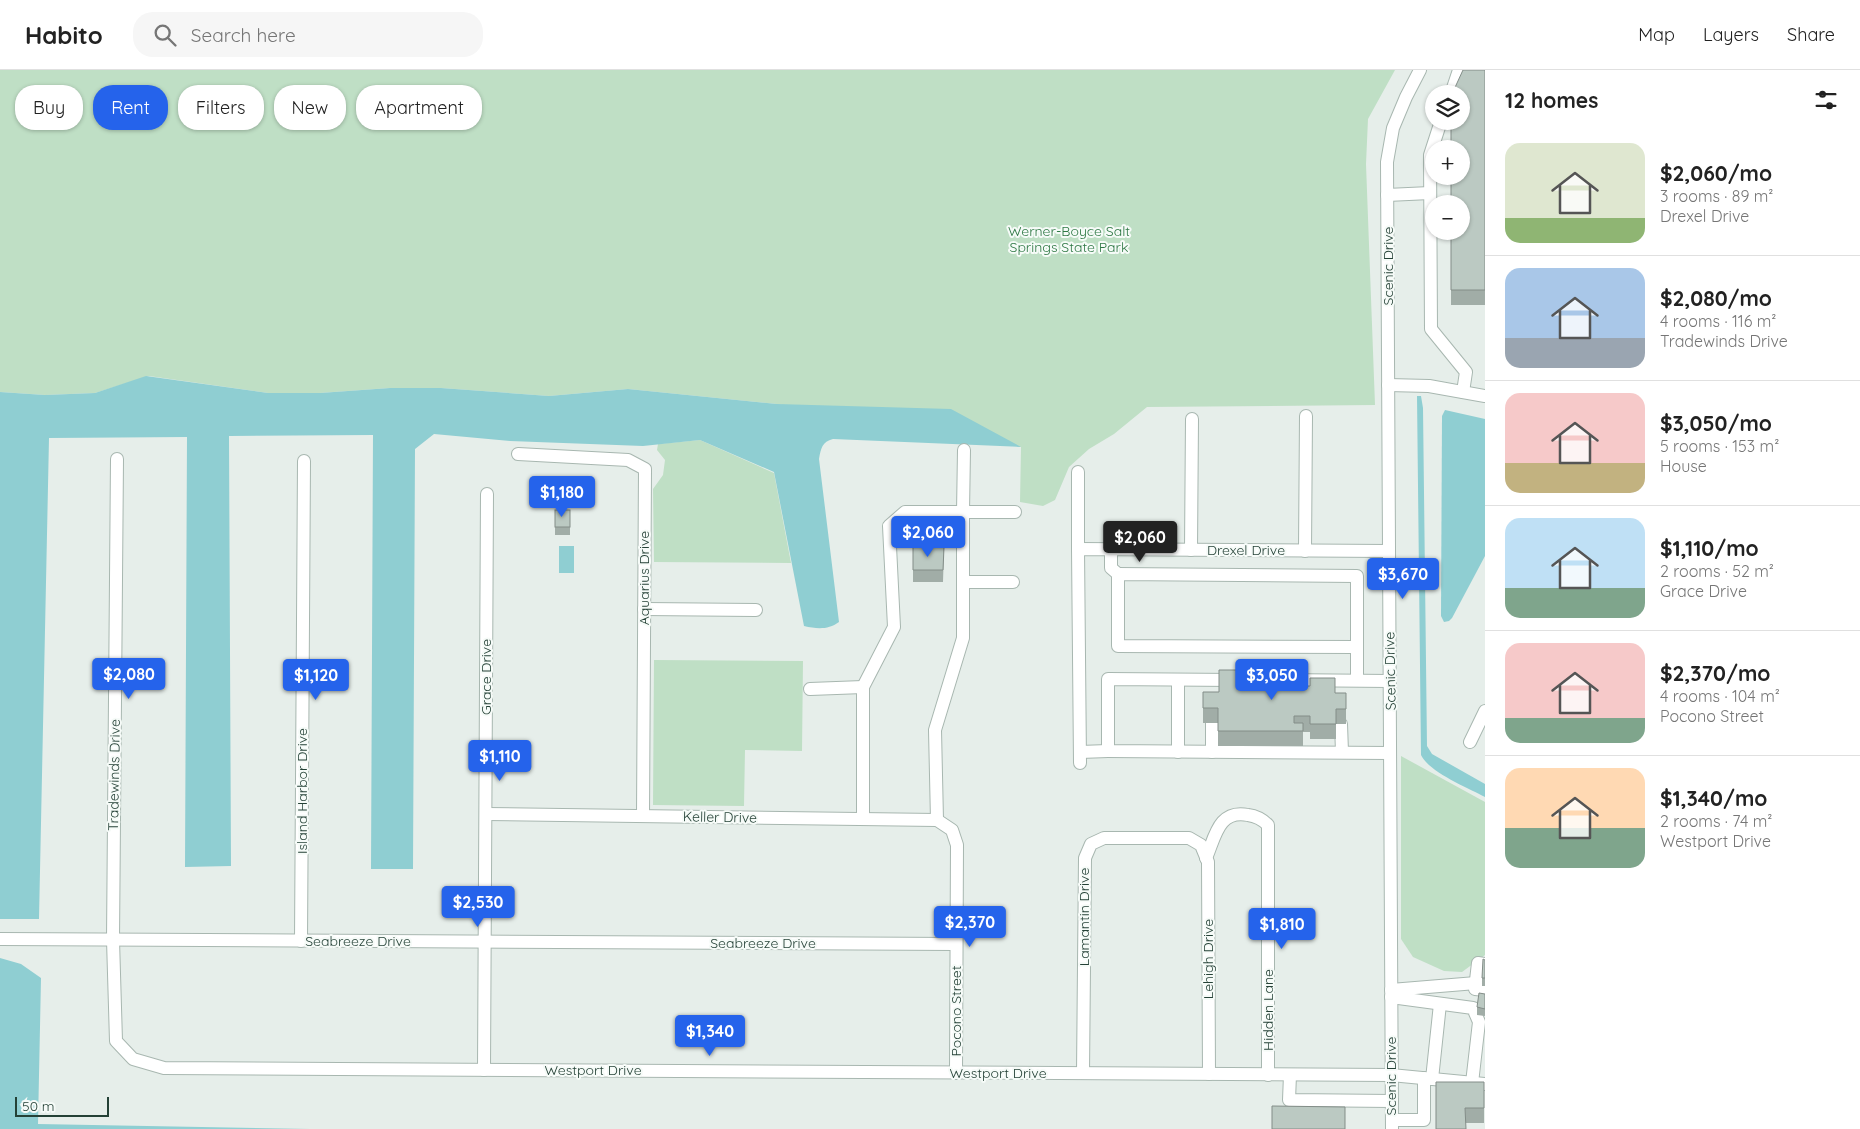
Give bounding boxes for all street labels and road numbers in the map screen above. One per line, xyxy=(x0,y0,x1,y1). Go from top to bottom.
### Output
street label: Scenic Drive xyxy=(1379,226,1397,305)
street label: Aquarius Drive xyxy=(635,531,653,625)
street label: Drexel Drive xyxy=(1207,541,1285,559)
street label: Scenic Drive xyxy=(1380,631,1400,711)
street label: Grace Drive xyxy=(477,639,495,715)
street label: Tradewinds Drive xyxy=(104,719,124,831)
street label: Island Harbor Drive xyxy=(293,728,311,854)
street label: Keller Drive xyxy=(683,807,757,827)
street label: Lamantin Drive xyxy=(1075,868,1093,966)
street label: Lehigh Drive xyxy=(1199,919,1217,999)
street label: Seabreeze Drive xyxy=(305,932,411,950)
street label: Seabreeze Drive xyxy=(710,934,816,952)
street label: Pocono Street xyxy=(947,965,965,1057)
street label: Hidden Lane xyxy=(1259,969,1277,1051)
street label: Scenic Drive xyxy=(1382,1036,1400,1115)
street label: Westport Drive xyxy=(544,1061,642,1079)
street label: Westport Drive xyxy=(949,1064,1047,1082)

